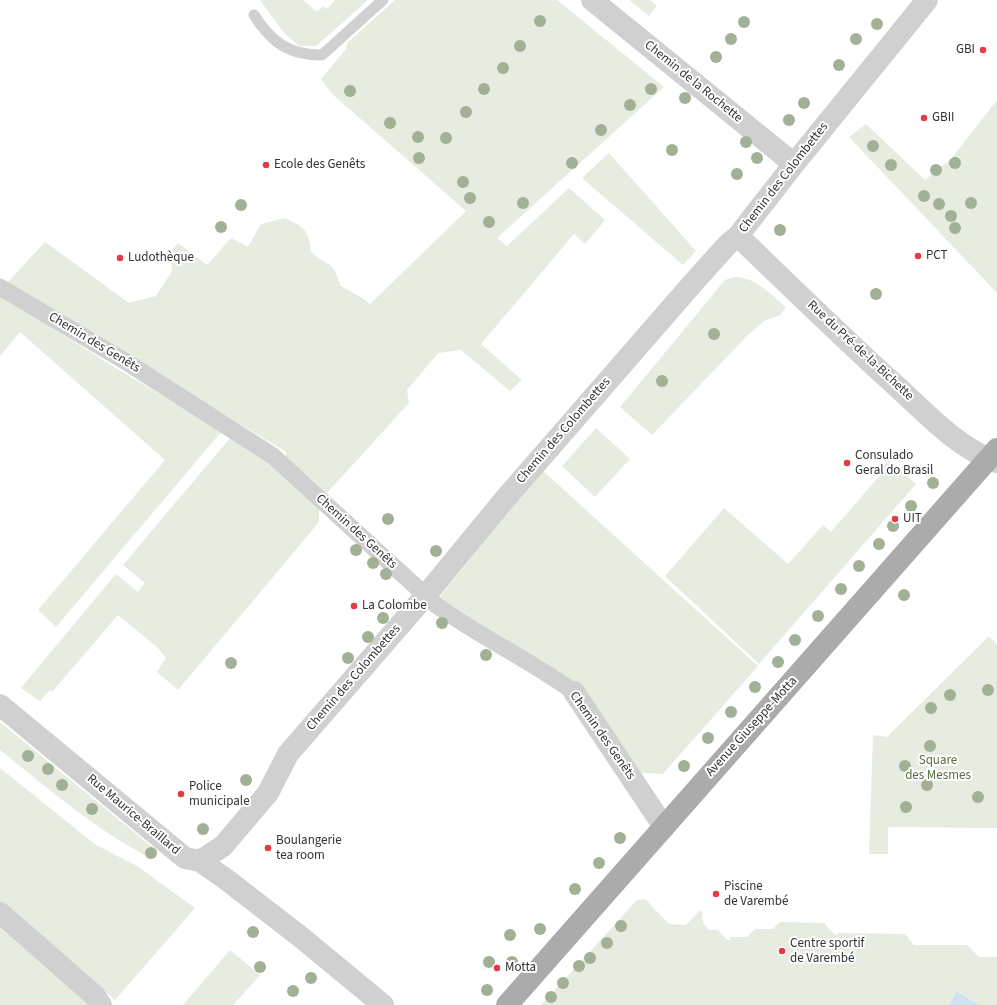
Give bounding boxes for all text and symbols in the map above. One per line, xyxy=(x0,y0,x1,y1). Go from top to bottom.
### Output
street label: Chemin de la Rochette xyxy=(641,38,745,126)
place label: GBI xyxy=(956,42,975,58)
marker: GBI xyxy=(978,45,988,55)
place label: GBII xyxy=(932,110,955,126)
marker: GBII xyxy=(919,113,929,123)
street label: Chemin des Colombettes xyxy=(736,120,832,236)
place label: Ecole des Genêts xyxy=(274,157,365,173)
marker: Ecole des Genêts xyxy=(261,160,271,170)
place label: PCT xyxy=(926,248,948,264)
place label: Ludothèque xyxy=(128,250,194,266)
marker: PCT xyxy=(913,251,923,261)
marker: Ludothèque xyxy=(115,253,125,263)
street label: Rue du Pré-de-la-Bichette xyxy=(804,298,916,404)
street label: Chemin des Genêts xyxy=(45,310,143,376)
street label: Chemin des Colombettes xyxy=(514,375,614,487)
place label: Consulado Geral do Brasil xyxy=(855,448,933,479)
marker: Consulado Geral do Brasil xyxy=(842,458,852,468)
street label: Chemin des Genêts xyxy=(312,491,400,573)
place label: UIT xyxy=(903,511,922,527)
marker: UIT xyxy=(890,514,900,524)
place label: La Colombe xyxy=(362,598,427,614)
marker: La Colombe xyxy=(349,601,359,611)
street label: Chemin des Colombettes xyxy=(304,622,404,734)
street label: Avenue Giuseppe-Motta xyxy=(703,674,801,780)
street label: Chemin des Genêts xyxy=(566,689,638,783)
park label: Square des Mesmes xyxy=(905,753,971,784)
street label: Rue Maurice-Braillard xyxy=(83,771,183,859)
place label: Police municipale xyxy=(189,779,250,810)
marker: Police municipale xyxy=(176,789,186,799)
place label: Boulangerie tea room xyxy=(276,833,342,864)
marker: Boulangerie tea room xyxy=(263,843,273,853)
place label: Piscine de Varembé xyxy=(724,879,788,910)
marker: Piscine de Varembé xyxy=(711,889,721,899)
place label: Centre sportif de Varembé xyxy=(790,936,864,967)
marker: Centre sportif de Varembé xyxy=(777,946,787,956)
place label: Motta xyxy=(505,960,536,976)
marker: Motta xyxy=(492,963,502,973)

